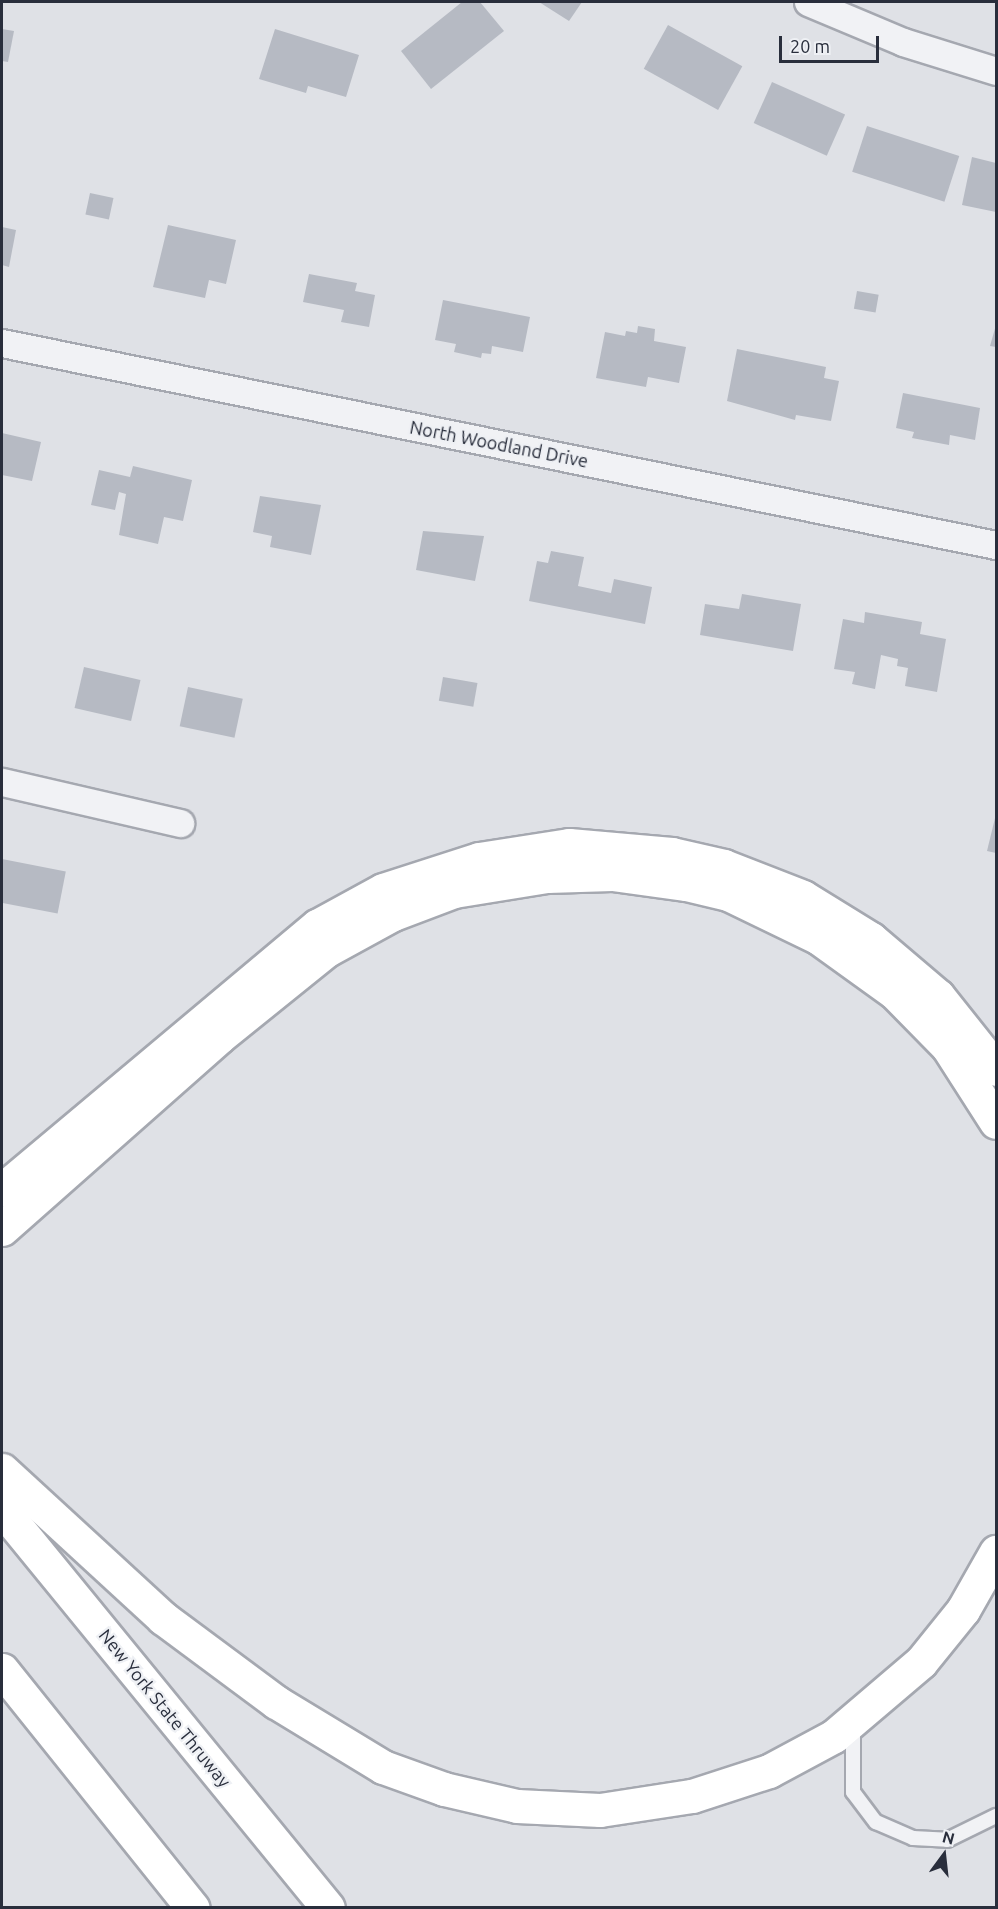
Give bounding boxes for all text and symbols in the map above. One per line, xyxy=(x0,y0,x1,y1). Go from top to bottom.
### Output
scale bar xyxy=(782,24,882,62)
text: 20 m xyxy=(790,36,830,56)
street label: North Woodland Drive xyxy=(408,416,590,472)
street label: New York State Thruway xyxy=(95,1625,235,1791)
north arrow xyxy=(914,1825,974,1885)
text: N xyxy=(941,1827,957,1848)

